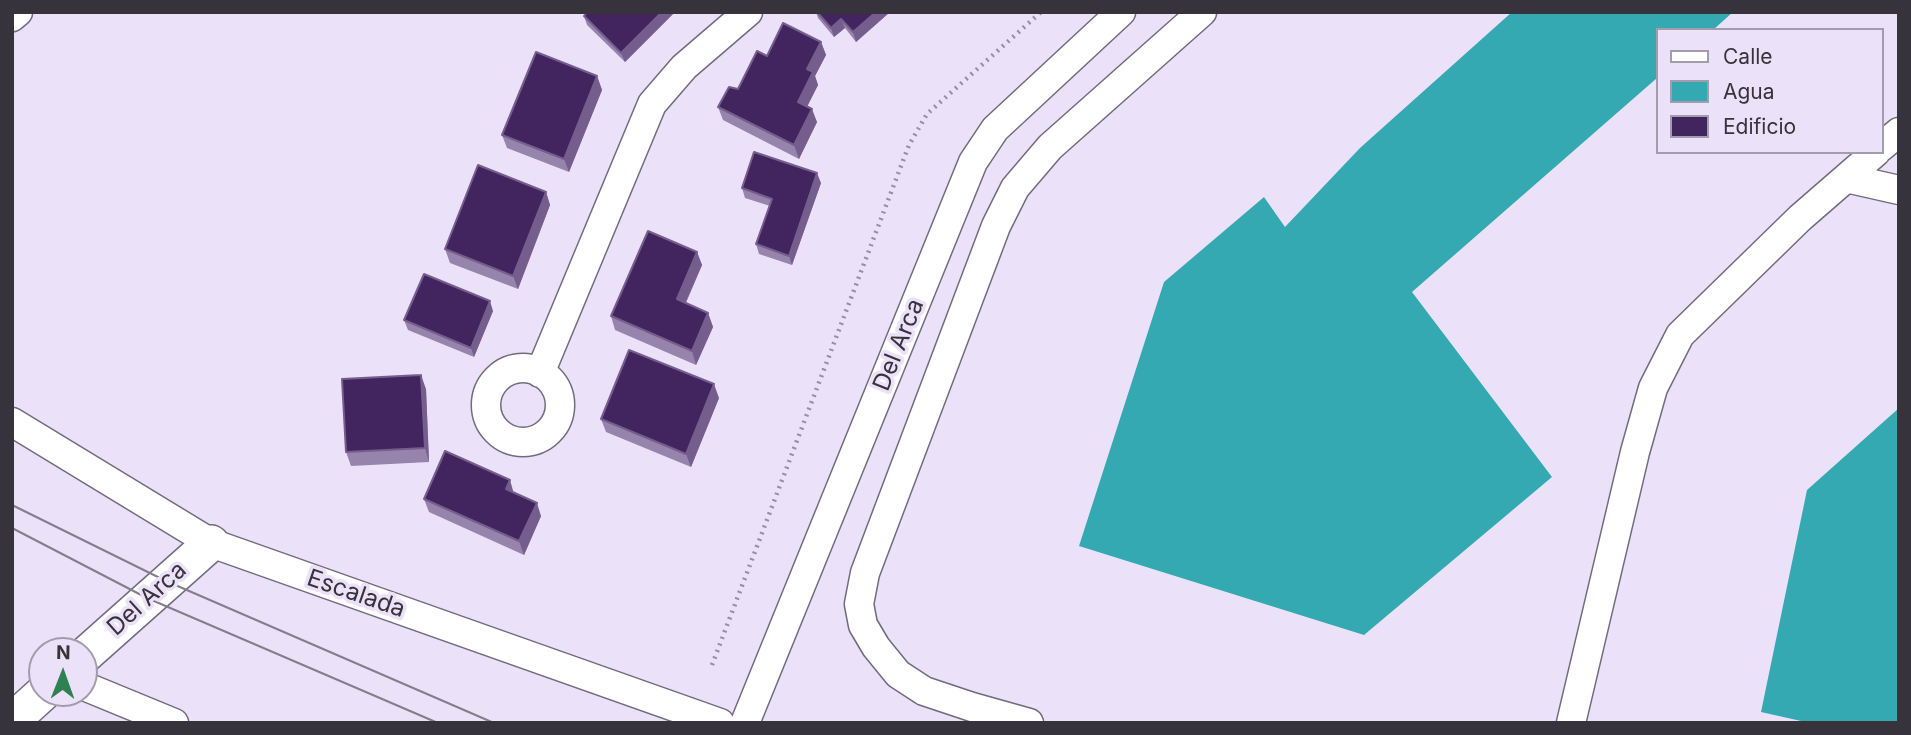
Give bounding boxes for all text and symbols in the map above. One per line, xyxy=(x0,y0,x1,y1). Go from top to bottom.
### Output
legend xyxy=(1656,28,1883,154)
text: Calle xyxy=(1723,44,1773,69)
text: Agua xyxy=(1723,79,1775,104)
text: Edificio xyxy=(1723,114,1796,139)
street label: Del Arca xyxy=(868,295,930,395)
street label: Del Arca xyxy=(102,556,192,642)
street label: Escalada xyxy=(303,564,409,624)
north arrow xyxy=(28,637,98,707)
text: N xyxy=(56,641,71,664)

